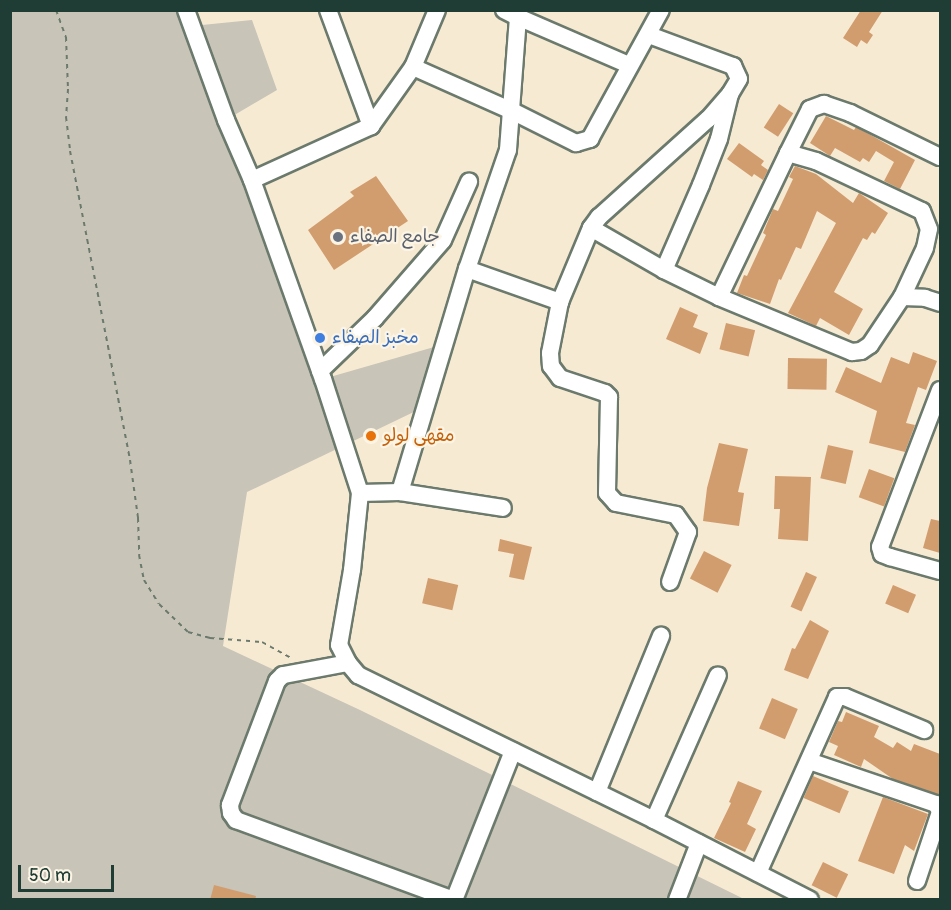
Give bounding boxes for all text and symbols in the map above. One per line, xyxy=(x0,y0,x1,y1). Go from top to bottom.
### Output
place label: جامع الصفاء xyxy=(350,226,440,248)
marker: جامع الصفاء xyxy=(331,230,345,244)
place label: مخبز الصفاء xyxy=(332,327,419,349)
marker: مخبز الصفاء xyxy=(313,331,327,345)
place label: مقهى لولو xyxy=(383,425,455,447)
marker: مقهى لولو xyxy=(364,429,378,443)
scale bar xyxy=(21,853,117,891)
text: 50 m xyxy=(29,864,71,887)

